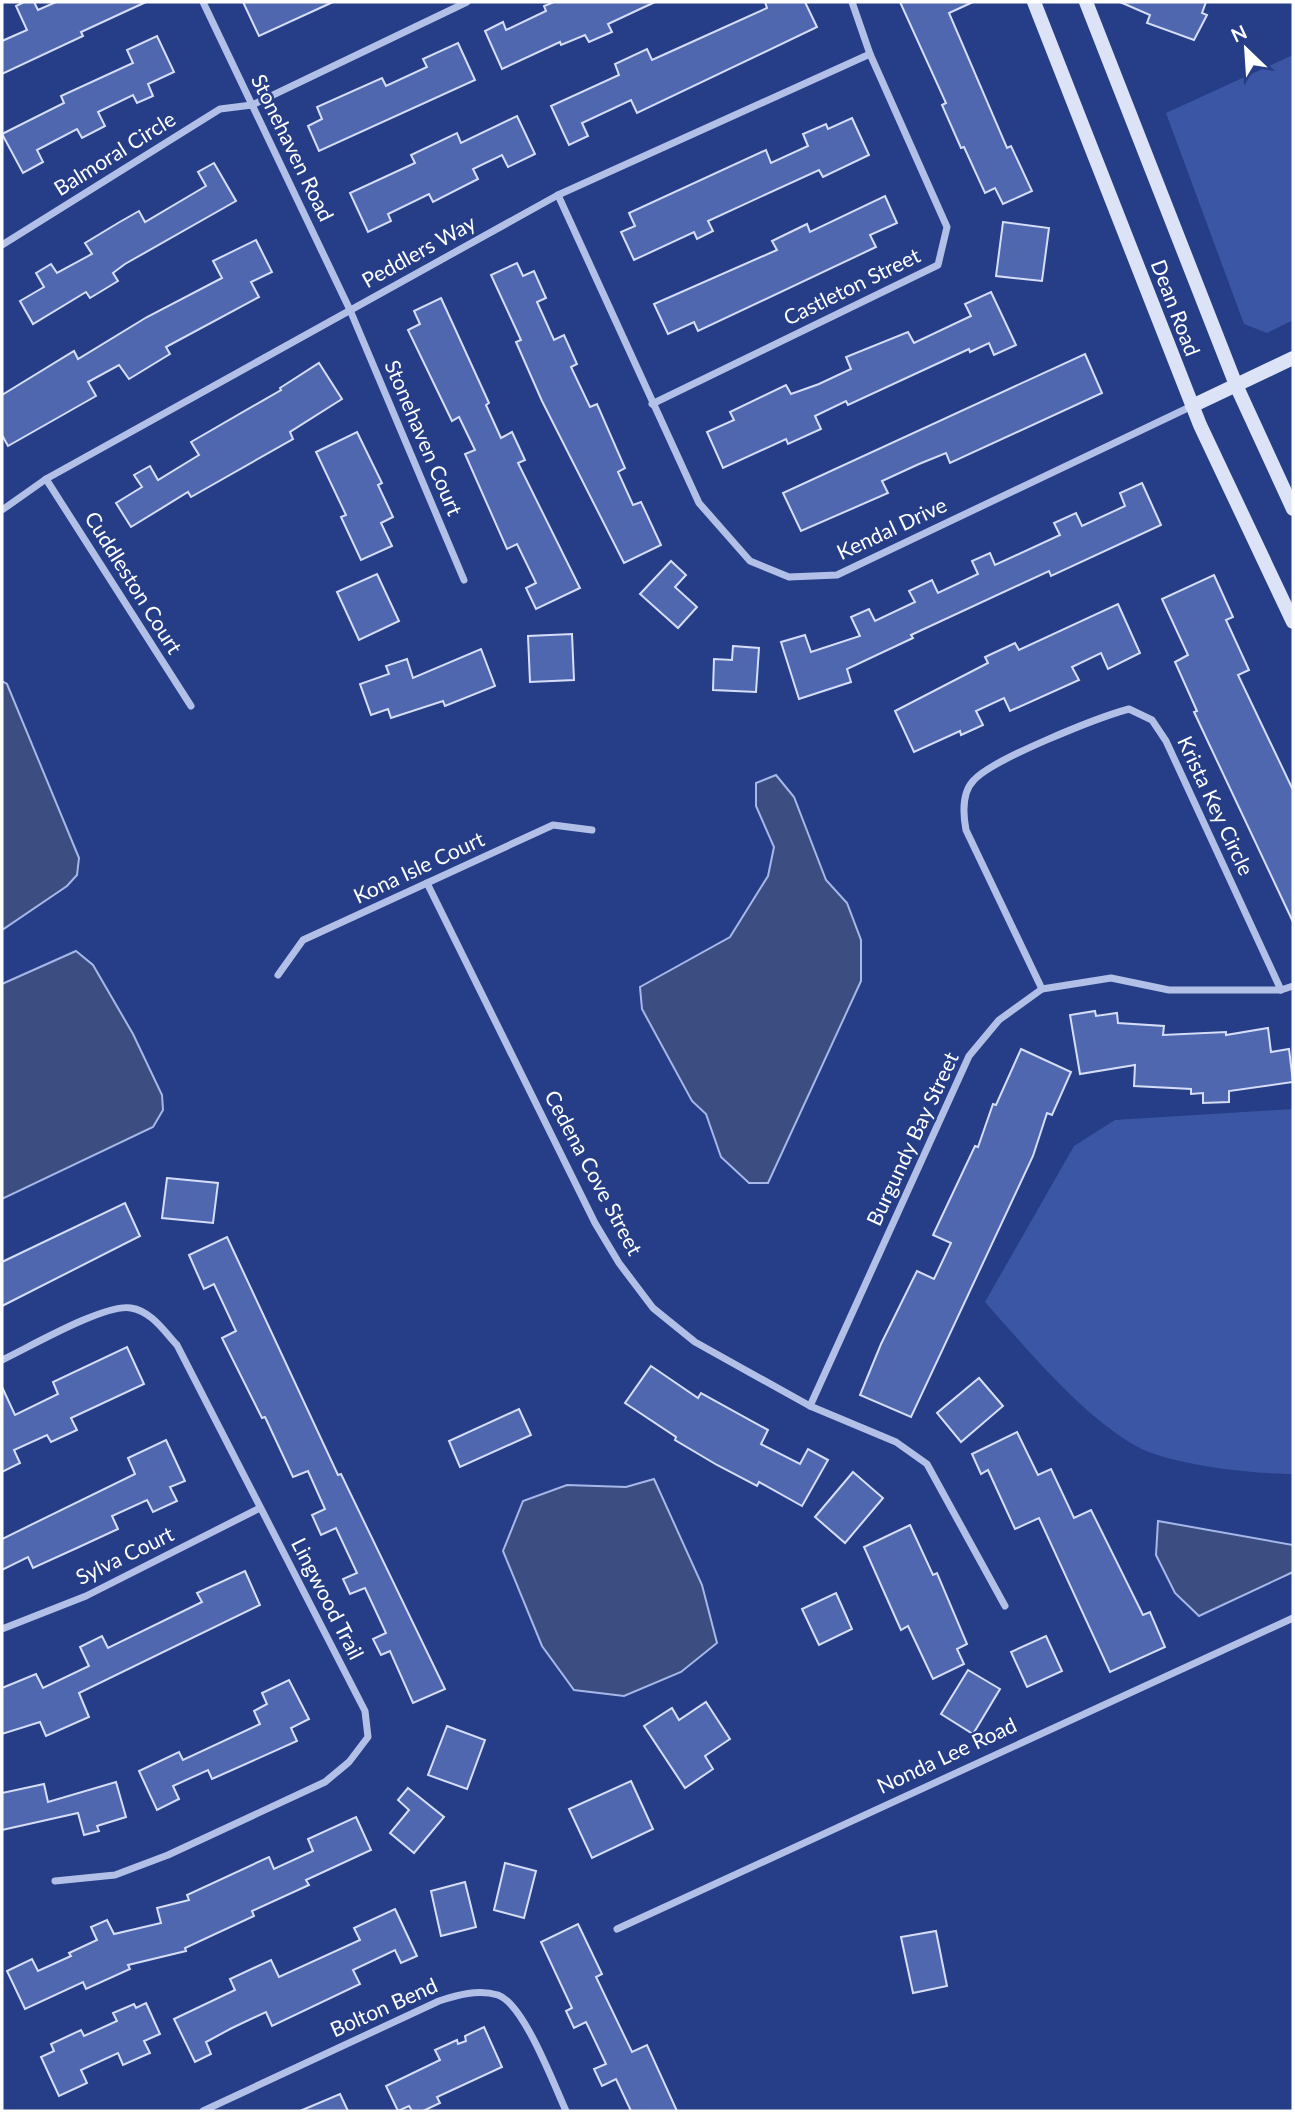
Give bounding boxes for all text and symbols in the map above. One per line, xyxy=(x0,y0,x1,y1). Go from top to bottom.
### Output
north arrow xyxy=(1211,14,1281,84)
text: N xyxy=(1227,20,1250,47)
street label: Stonehaven Road xyxy=(247,70,340,225)
street label: Balmoral Circle xyxy=(49,105,180,200)
street label: Peddlers Way xyxy=(357,209,480,292)
street label: Castleton Street xyxy=(779,242,924,330)
street label: Dean Road xyxy=(1147,256,1206,359)
street label: Stonehaven Court xyxy=(380,356,469,519)
street label: Kendal Drive xyxy=(832,491,950,564)
street label: Cuddleston Court xyxy=(80,506,188,658)
street label: Krista Key Circle xyxy=(1173,732,1260,879)
street label: Kona Isle Court xyxy=(349,825,488,908)
street label: Burgundy Bay Street xyxy=(860,1047,963,1229)
street label: Cedena Cove Street xyxy=(540,1086,649,1259)
street label: Sylva Court xyxy=(71,1520,178,1589)
street label: Lingwood Trail xyxy=(287,1533,370,1663)
street label: Nonda Lee Road xyxy=(873,1711,1020,1798)
street label: Bolton Bend xyxy=(326,1972,441,2041)

